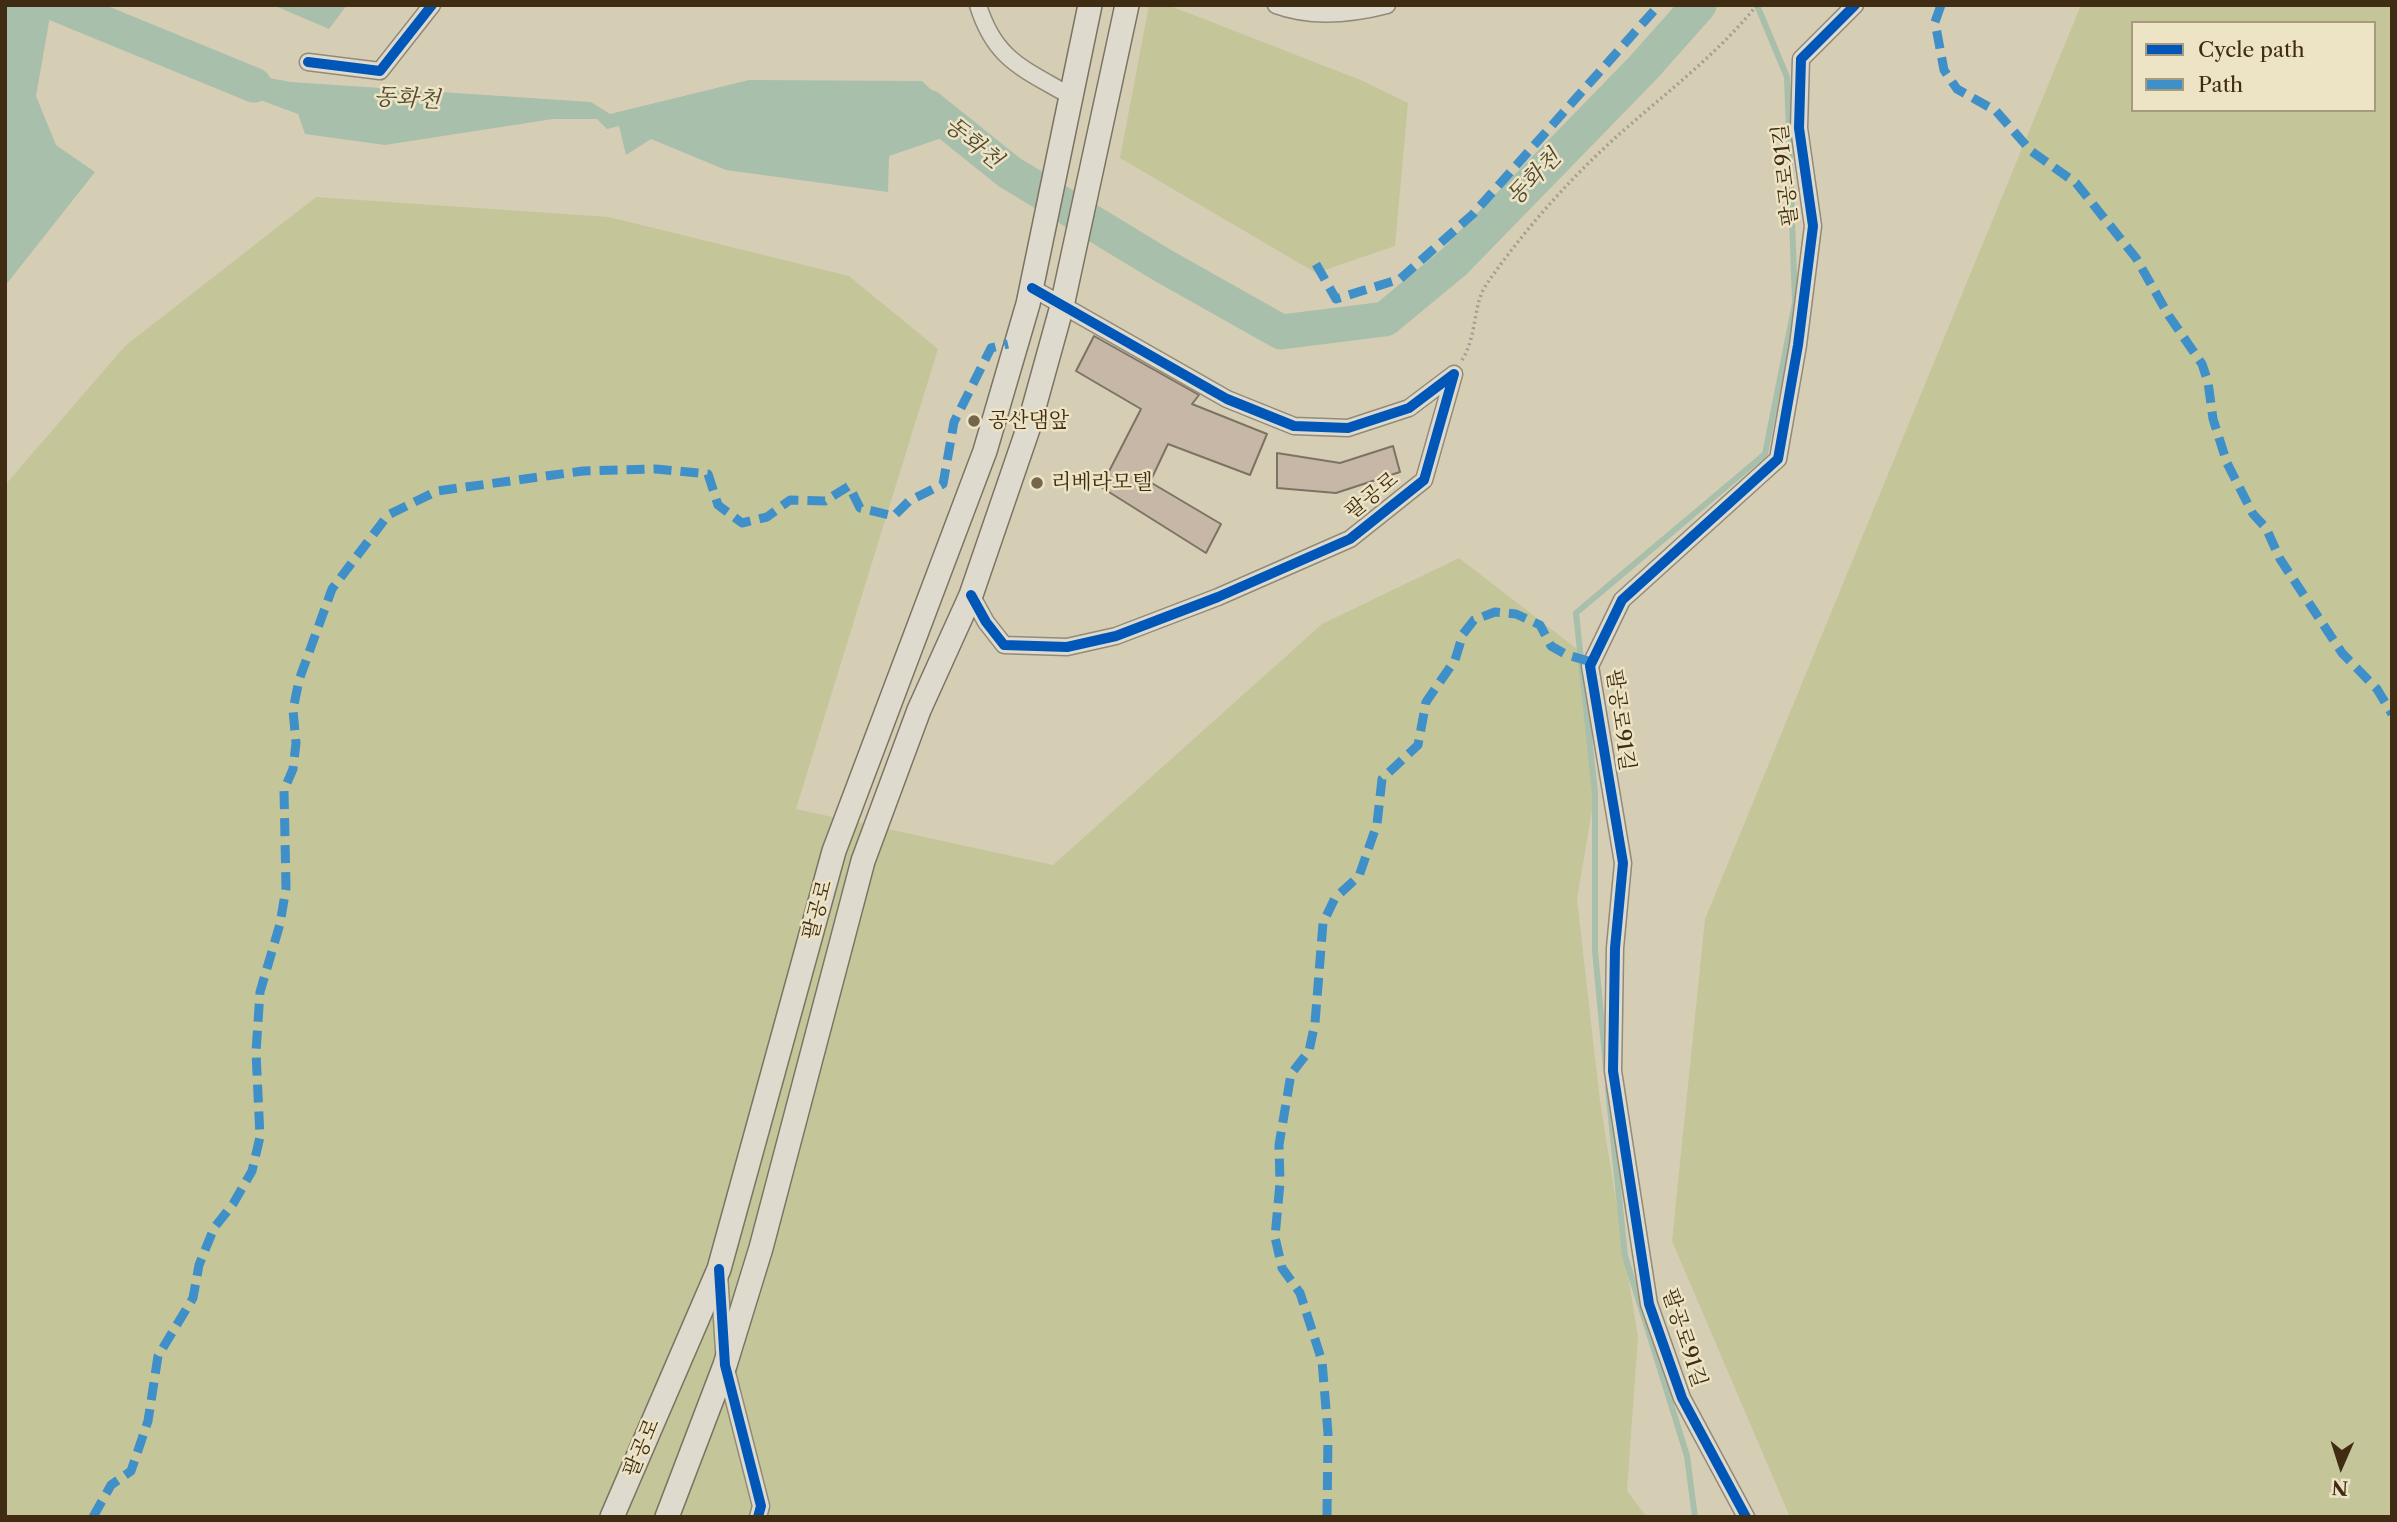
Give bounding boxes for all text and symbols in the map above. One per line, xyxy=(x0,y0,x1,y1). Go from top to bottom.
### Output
legend xyxy=(2131,21,2376,112)
text: Cycle path xyxy=(2198,37,2305,62)
text: Path xyxy=(2198,72,2243,97)
water label: 동화천 xyxy=(373,83,441,115)
water label: 동화천 xyxy=(938,111,1008,175)
street label: 팔공로91길 xyxy=(1768,123,1804,227)
water label: 동화천 xyxy=(1501,144,1567,212)
place label: 공산댐앞 xyxy=(988,408,1069,434)
marker: 공산댐앞 xyxy=(966,413,982,429)
street label: 팔공로 xyxy=(1340,467,1404,525)
place label: 리베라모텔 xyxy=(1051,470,1152,496)
marker: 리베라모텔 xyxy=(1029,475,1045,491)
street label: 팔공로91길 xyxy=(1600,668,1640,772)
street label: 팔공로 xyxy=(798,877,838,943)
street label: 팔공로91길 xyxy=(1656,1285,1712,1391)
street label: 팔공로 xyxy=(619,1415,665,1481)
north arrow xyxy=(2306,1431,2376,1501)
text: N xyxy=(2331,1476,2349,1499)

